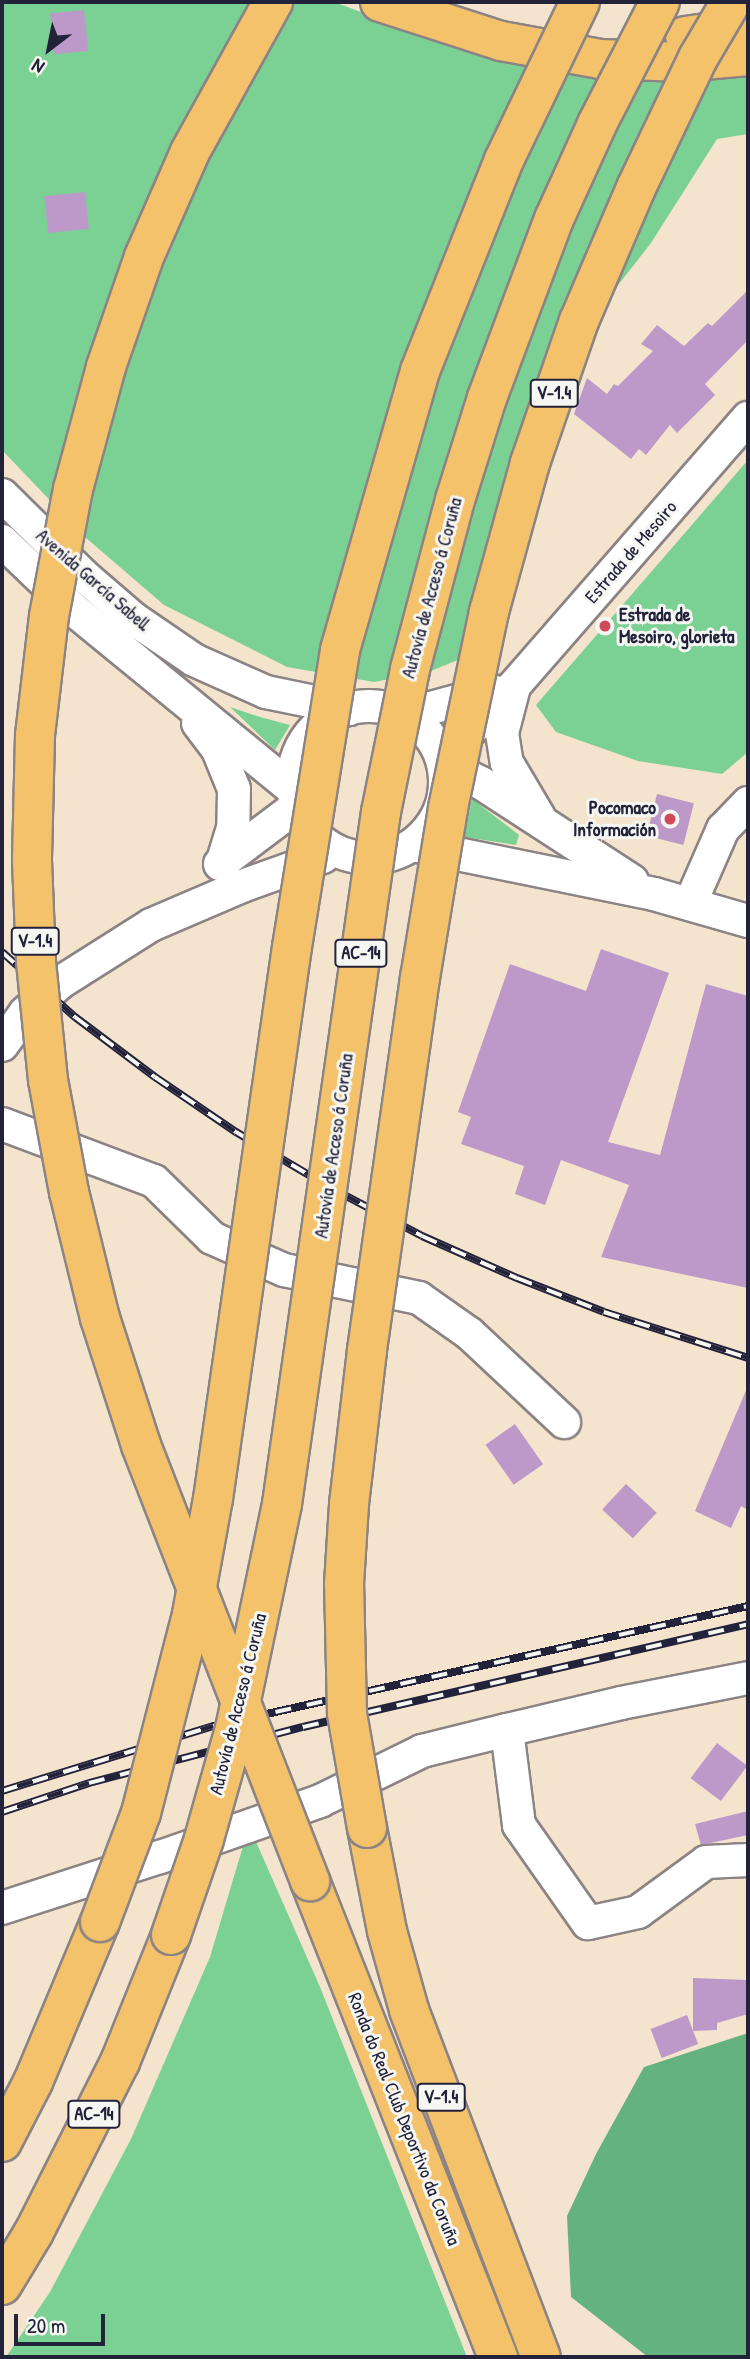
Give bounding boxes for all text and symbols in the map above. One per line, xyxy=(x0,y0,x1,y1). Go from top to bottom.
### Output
north arrow xyxy=(14,14,84,84)
text: N xyxy=(27,53,49,81)
road number: V-1.4 xyxy=(530,379,578,408)
street label: Autovía de Acceso á Coruña xyxy=(397,495,467,681)
street label: Estrada de Mesoiro xyxy=(580,496,682,608)
street label: Avenida García Sabell xyxy=(31,524,155,636)
place label: Estrada de Mesoiro, glorieta xyxy=(619,604,735,648)
marker: Estrada de Mesoiro, glorieta xyxy=(597,618,613,634)
place label: Pocomaco Información xyxy=(573,797,656,841)
marker: Pocomaco Información xyxy=(662,811,678,827)
road number: V-1.4 xyxy=(10,926,60,956)
road number: AC-14 xyxy=(333,938,389,968)
street label: Autovía de Acceso á Coruña xyxy=(310,1052,358,1240)
street label: Autovía de Acceso á Coruña xyxy=(204,1611,272,1797)
street label: Ronda do Real Club Deportivo da Coruña xyxy=(343,1989,465,2249)
road number: V-1.4 xyxy=(416,2082,466,2112)
road number: AC-14 xyxy=(66,2100,122,2128)
scale bar xyxy=(18,2300,108,2344)
text: 20 m xyxy=(27,2311,65,2340)

